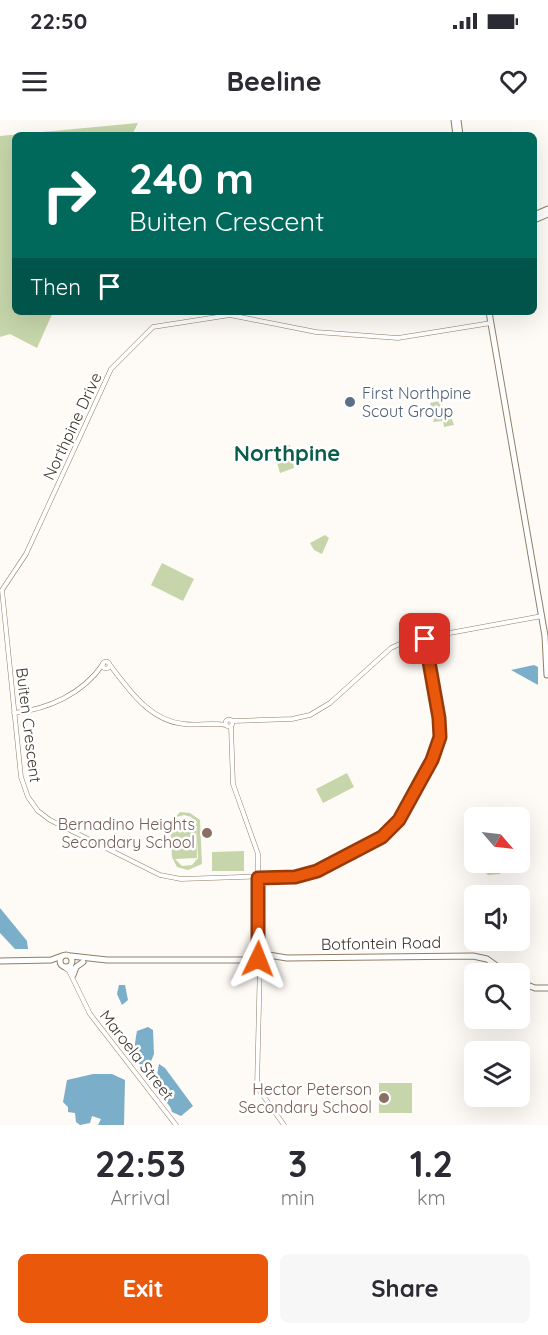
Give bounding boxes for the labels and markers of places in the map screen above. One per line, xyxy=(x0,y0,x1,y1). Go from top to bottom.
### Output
place label: First Northpine Scout Group xyxy=(362,383,471,421)
marker: First Northpine Scout Group xyxy=(343,395,357,409)
pin xyxy=(399,613,450,664)
place label: Bernadino Heights Secondary School xyxy=(58,814,195,852)
marker: Bernadino Heights Secondary School xyxy=(200,826,214,840)
place label: Hector Peterson Secondary School xyxy=(238,1079,372,1117)
marker: Hector Peterson Secondary School xyxy=(377,1091,391,1105)

